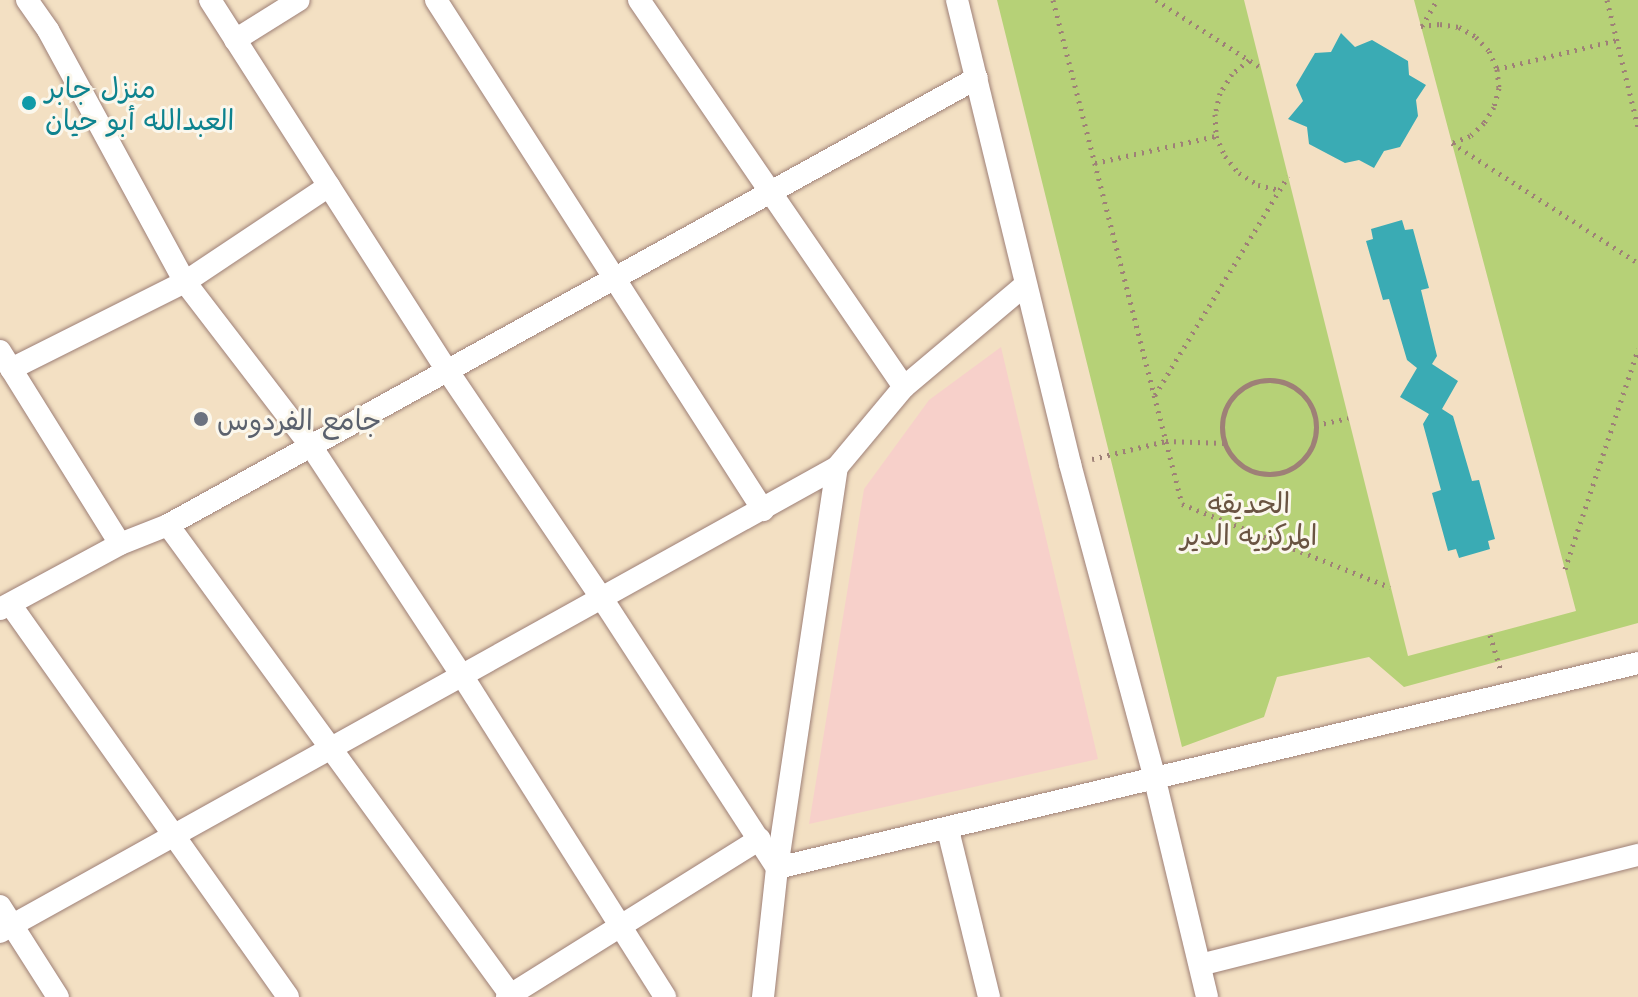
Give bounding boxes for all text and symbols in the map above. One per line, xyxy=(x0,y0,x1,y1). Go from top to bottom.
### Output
place label: منزل جابر العبدالله أبو حيان xyxy=(45,70,234,136)
marker: منزل جابر العبدالله أبو حيان xyxy=(20,94,38,112)
place label: جامع الفردوس xyxy=(217,402,381,436)
marker: جامع الفردوس xyxy=(192,410,210,428)
park label: الحديقه المركزيه الدير xyxy=(1181,485,1317,551)

